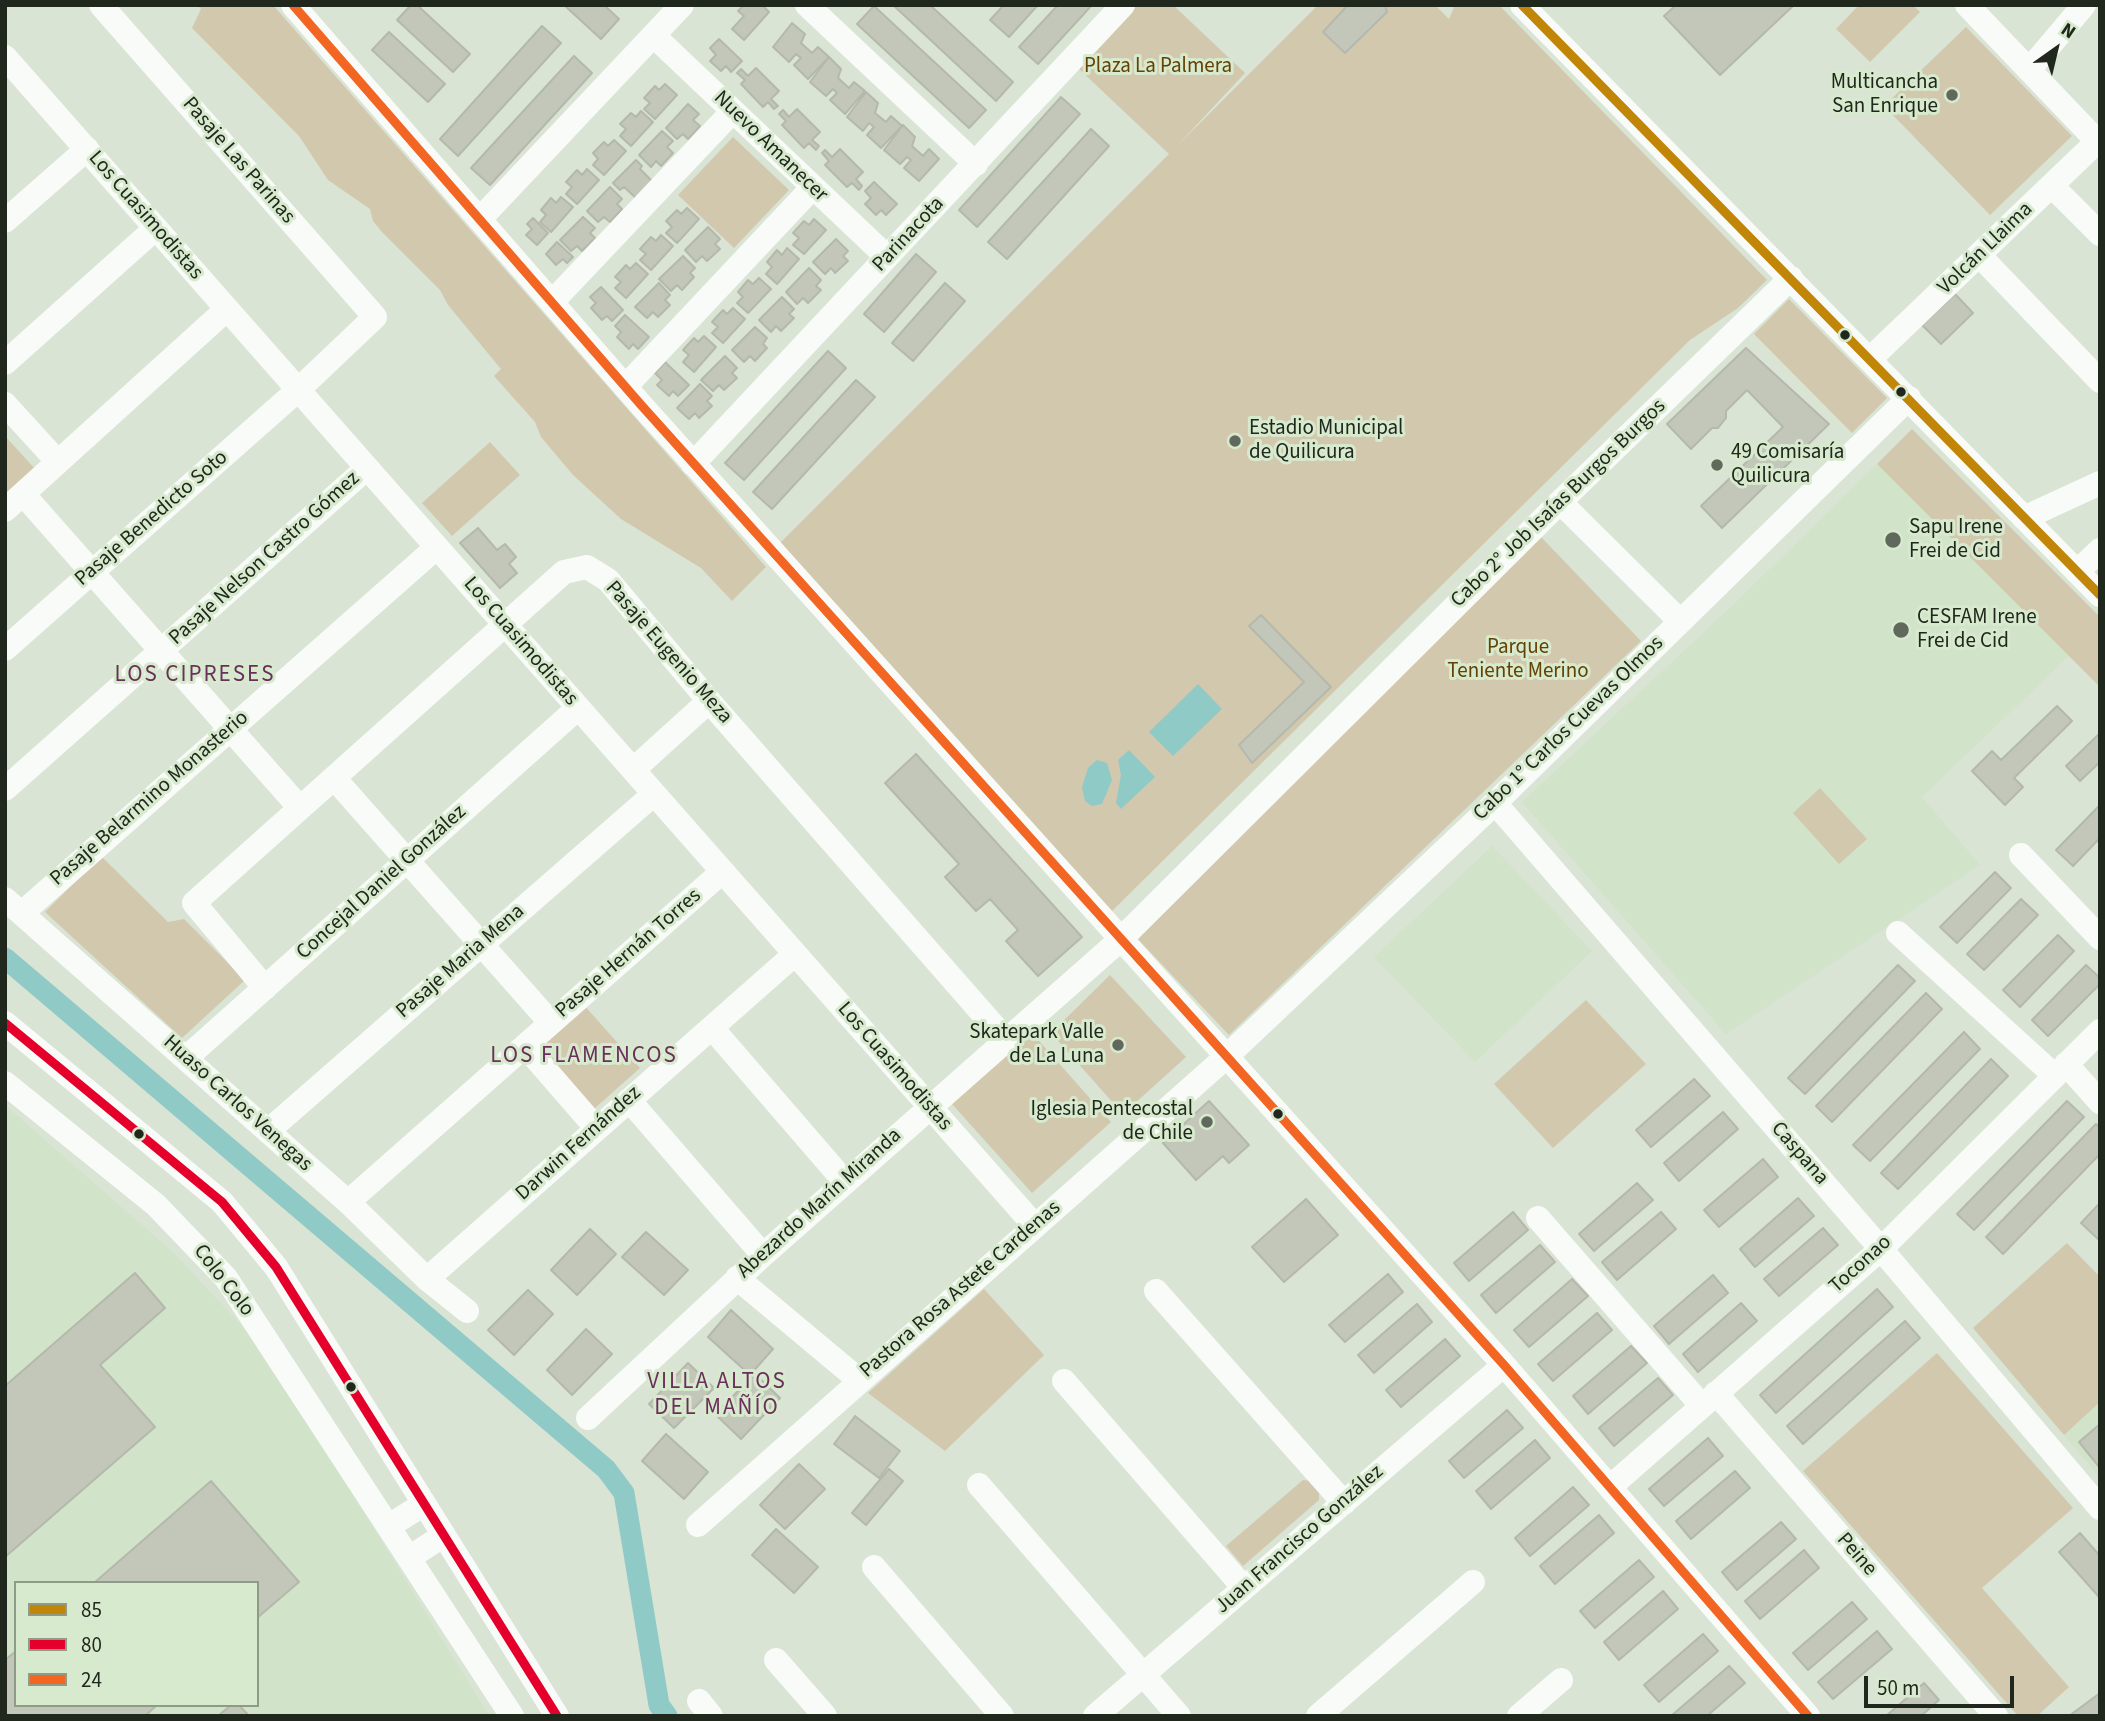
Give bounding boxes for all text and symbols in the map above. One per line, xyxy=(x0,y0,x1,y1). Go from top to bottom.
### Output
north arrow xyxy=(2021,14,2091,84)
text: N xyxy=(2055,16,2081,46)
park label: Plaza La Palmera xyxy=(1084,54,1232,80)
place label: Multicancha San Enrique xyxy=(1831,70,1938,120)
street label: Nuevo Amanecer xyxy=(708,86,832,208)
marker: Multicancha San Enrique xyxy=(1944,87,1960,103)
street label: Pasaje Las Parinas xyxy=(176,93,300,229)
street label: Los Cuasimodistas xyxy=(82,147,208,285)
street label: Parinacota xyxy=(868,192,950,278)
street label: Volcán Llaima xyxy=(1933,197,2039,301)
unlabelled marker xyxy=(1838,328,1852,342)
unlabelled marker xyxy=(1894,385,1908,399)
street label: Cabo 2° Job Isaías Burgos Burgos xyxy=(1446,395,1672,613)
place label: Estadio Municipal de Quilicura xyxy=(1249,416,1403,466)
marker: Estadio Municipal de Quilicura xyxy=(1227,433,1243,449)
place label: 49 Comisaría Quilicura xyxy=(1731,440,1844,490)
street label: Pasaje Benedicto Soto xyxy=(70,446,234,592)
marker: 49 Comisaría Quilicura xyxy=(1709,457,1725,473)
street label: Pasaje Nelson Castro Gómez xyxy=(164,467,366,651)
place label: Sapu Irene Frei de Cid xyxy=(1909,515,2003,565)
marker: Sapu Irene Frei de Cid xyxy=(1883,530,1903,550)
street label: Los Cuasimodistas xyxy=(457,573,583,711)
street label: Pasaje Eugenio Meza xyxy=(599,576,737,730)
place label: CESFAM Irene Frei de Cid xyxy=(1917,605,2037,655)
marker: CESFAM Irene Frei de Cid xyxy=(1891,620,1911,640)
street label: Cabo 1° Carlos Cuevas Olmos xyxy=(1469,632,1669,826)
park label: Parque Teniente Merino xyxy=(1447,635,1589,685)
district label: LOS CIPRESES xyxy=(116,662,274,690)
street label: Pasaje Belarmino Monasterio xyxy=(46,706,254,892)
street label: Concejal Daniel González xyxy=(292,800,472,966)
street label: Pasaje Hernán Torres xyxy=(551,884,707,1024)
street label: Pasaje Maria Mena xyxy=(392,899,530,1025)
street label: Los Cuasimodistas xyxy=(831,998,957,1136)
place label: Skatepark Valle de La Luna xyxy=(969,1020,1104,1070)
street label: Huaso Carlos Venegas xyxy=(157,1030,317,1178)
marker: Skatepark Valle de La Luna xyxy=(1110,1037,1126,1053)
district label: LOS FLAMENCOS xyxy=(492,1043,676,1071)
street label: Darwin Fernández xyxy=(511,1081,647,1207)
place label: Iglesia Pentecostal de Chile xyxy=(1030,1097,1193,1147)
unlabelled marker xyxy=(1271,1107,1285,1121)
marker: Iglesia Pentecostal de Chile xyxy=(1199,1114,1215,1130)
street label: Caspana xyxy=(1765,1117,1833,1191)
street label: Abezardo Marín Miranda xyxy=(733,1124,907,1284)
unlabelled marker xyxy=(132,1127,146,1141)
street label: Pastora Rosa Astete Cardenas xyxy=(856,1196,1066,1384)
street label: Toconao xyxy=(1825,1230,1897,1300)
street label: Colo Colo xyxy=(187,1240,259,1322)
district label: VILLA ALTOS DEL MAÑÍO xyxy=(649,1369,785,1423)
unlabelled marker xyxy=(344,1380,358,1394)
street label: Juan Francisco González xyxy=(1211,1460,1389,1620)
street label: Peine xyxy=(1830,1528,1882,1582)
legend xyxy=(14,1581,259,1707)
text: 85 xyxy=(81,1595,102,1625)
text: 80 xyxy=(81,1630,102,1660)
scale bar xyxy=(1867,1662,2018,1706)
text: 24 xyxy=(81,1665,102,1695)
text: 50 m xyxy=(1877,1673,1919,1703)

